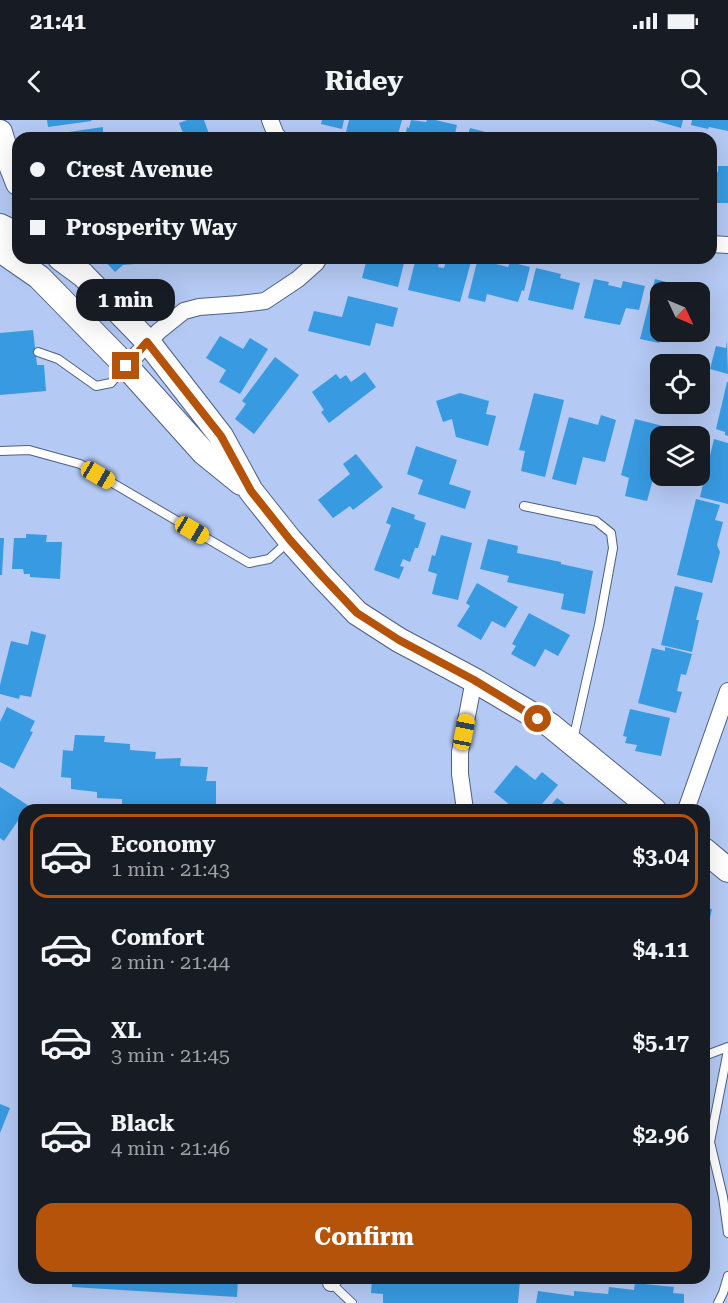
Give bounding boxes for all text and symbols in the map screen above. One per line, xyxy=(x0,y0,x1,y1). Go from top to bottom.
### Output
text: 21:41 xyxy=(30,9,86,34)
icon: back xyxy=(18,65,51,98)
text: Ridey xyxy=(325,65,403,97)
icon: search xyxy=(677,65,710,98)
text: Crest Avenue xyxy=(66,157,213,182)
text: Prosperity Way xyxy=(66,215,237,240)
callout: 1 min xyxy=(76,279,176,321)
north arrow xyxy=(650,282,710,342)
map controls xyxy=(650,282,710,486)
text: 1 min xyxy=(98,288,153,312)
route end xyxy=(112,352,139,379)
button: locate xyxy=(650,354,710,414)
button: layers xyxy=(650,426,710,486)
car xyxy=(78,458,118,492)
car xyxy=(172,513,212,547)
route start xyxy=(524,705,551,732)
car xyxy=(452,713,476,751)
icon: car xyxy=(39,829,93,883)
text: Economy xyxy=(111,832,215,857)
text: $3.04 xyxy=(633,844,689,869)
text: 1 min · 21:43 xyxy=(111,857,230,881)
icon: car xyxy=(39,922,93,976)
text: Comfort xyxy=(111,925,204,950)
text: $4.11 xyxy=(633,937,689,962)
text: 2 min · 21:44 xyxy=(111,950,230,974)
icon: car xyxy=(39,1015,93,1069)
text: XL xyxy=(111,1018,141,1043)
text: $5.17 xyxy=(633,1030,689,1055)
text: 3 min · 21:45 xyxy=(111,1043,230,1067)
icon: car xyxy=(39,1108,93,1162)
text: Black xyxy=(111,1111,175,1136)
text: $2.96 xyxy=(633,1123,689,1148)
text: 4 min · 21:46 xyxy=(111,1136,230,1160)
button: Confirm xyxy=(36,1203,692,1272)

